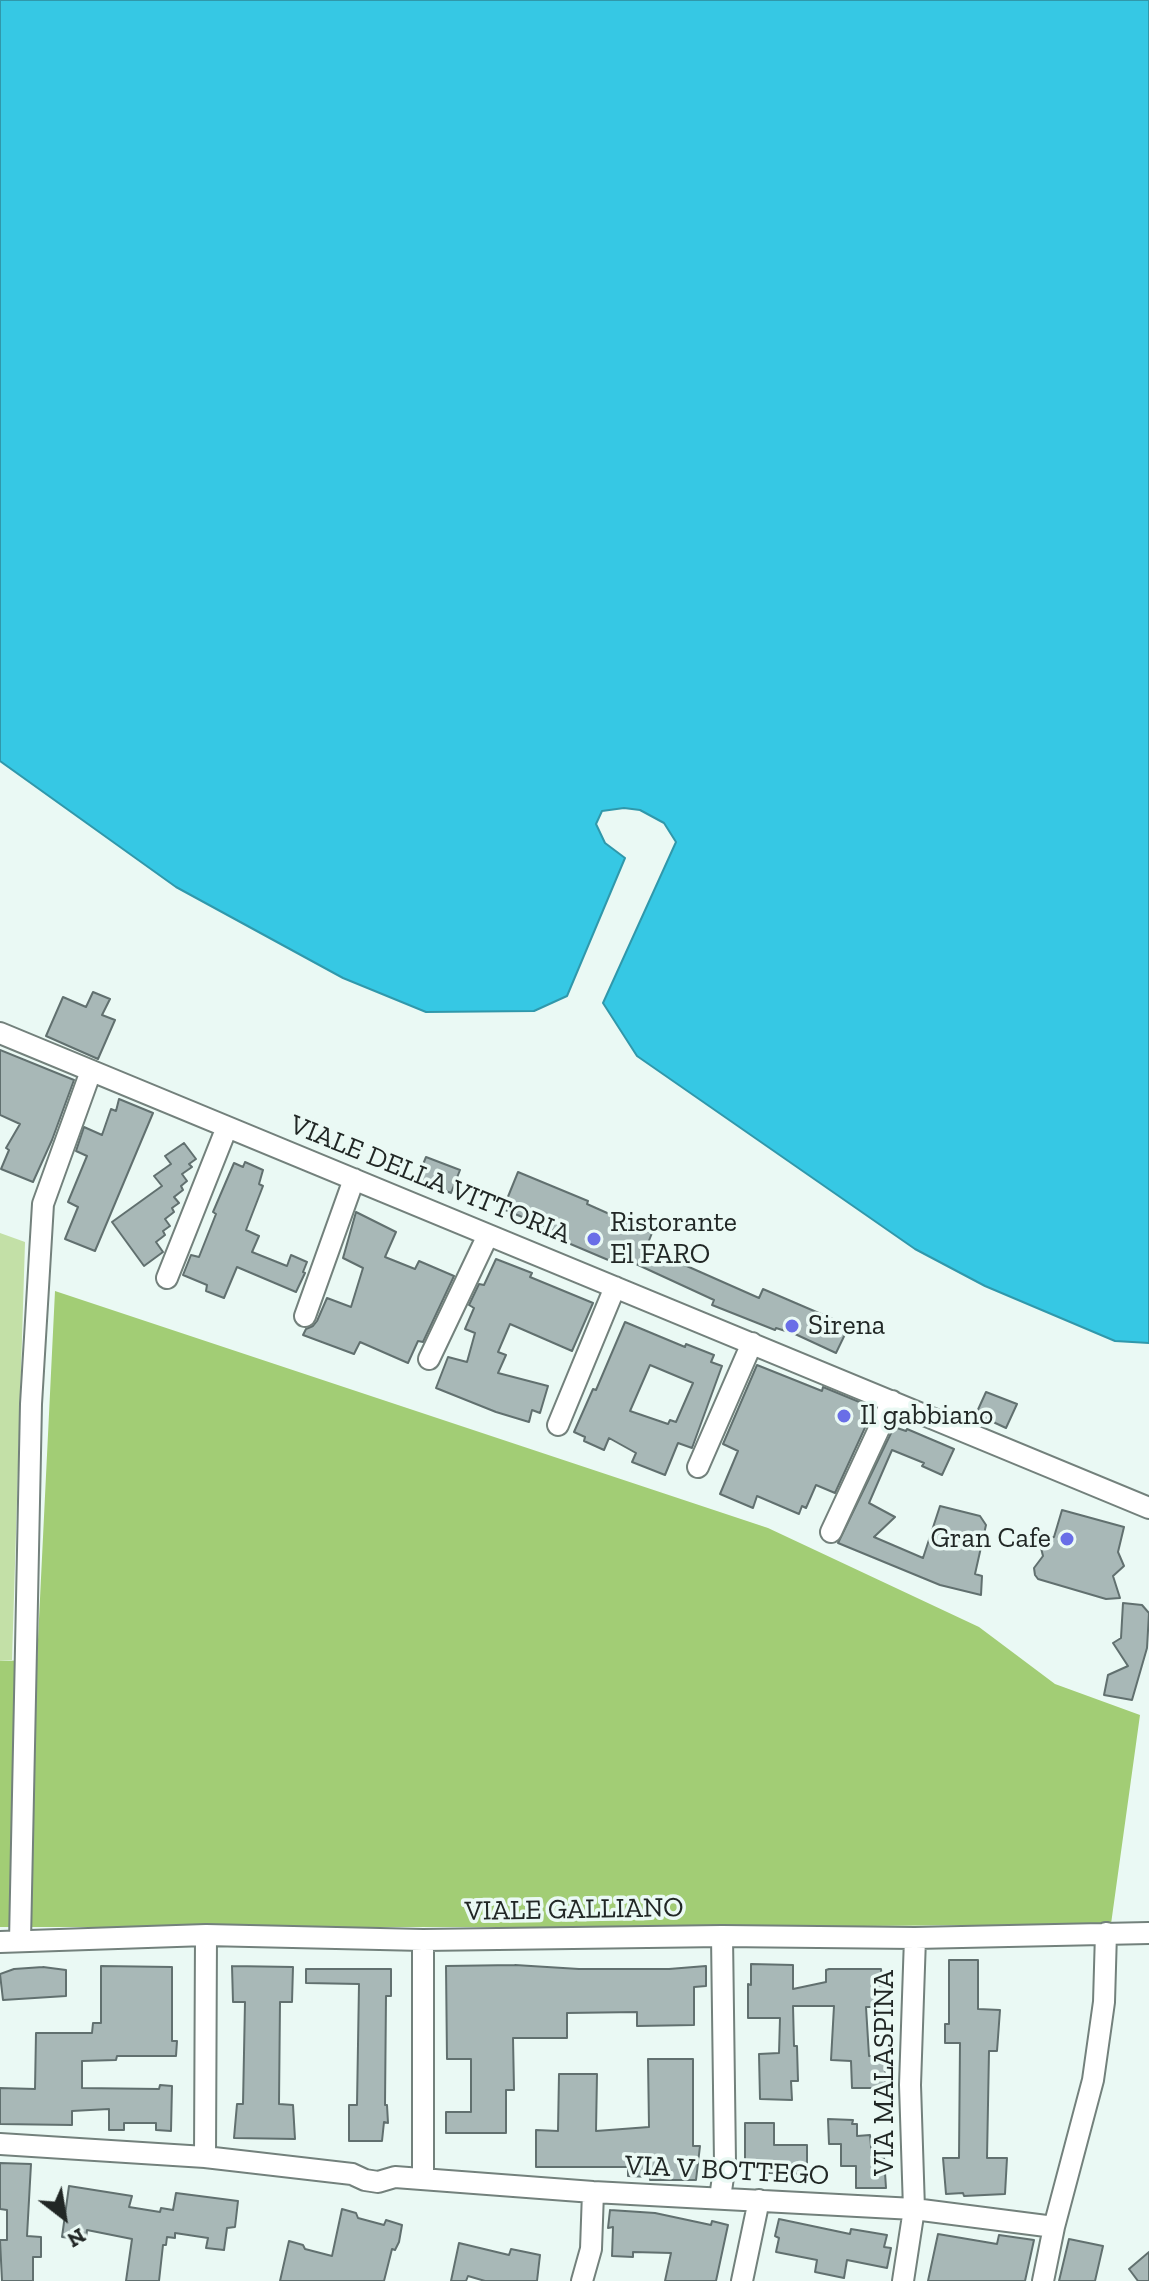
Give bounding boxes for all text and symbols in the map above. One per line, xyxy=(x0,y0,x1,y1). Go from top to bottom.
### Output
street label: VIALE DELLA VITTORIA xyxy=(284,1108,576,1252)
place label: Ristorante El FARO xyxy=(610,1206,737,1272)
marker: Ristorante El FARO xyxy=(585,1230,603,1248)
place label: Sirena xyxy=(808,1309,885,1343)
marker: Sirena xyxy=(783,1317,801,1335)
place label: Il gabbiano xyxy=(860,1399,993,1433)
marker: Il gabbiano xyxy=(835,1407,853,1425)
place label: Gran Cafe xyxy=(930,1522,1051,1556)
marker: Gran Cafe xyxy=(1058,1530,1076,1548)
street label: VIALE GALLIANO xyxy=(464,1891,684,1929)
street label: VIA MALASPINA xyxy=(868,1970,902,2176)
street label: VIA V BOTTEGO xyxy=(624,2149,830,2193)
north arrow xyxy=(24,2177,104,2257)
text: N xyxy=(63,2222,91,2254)

